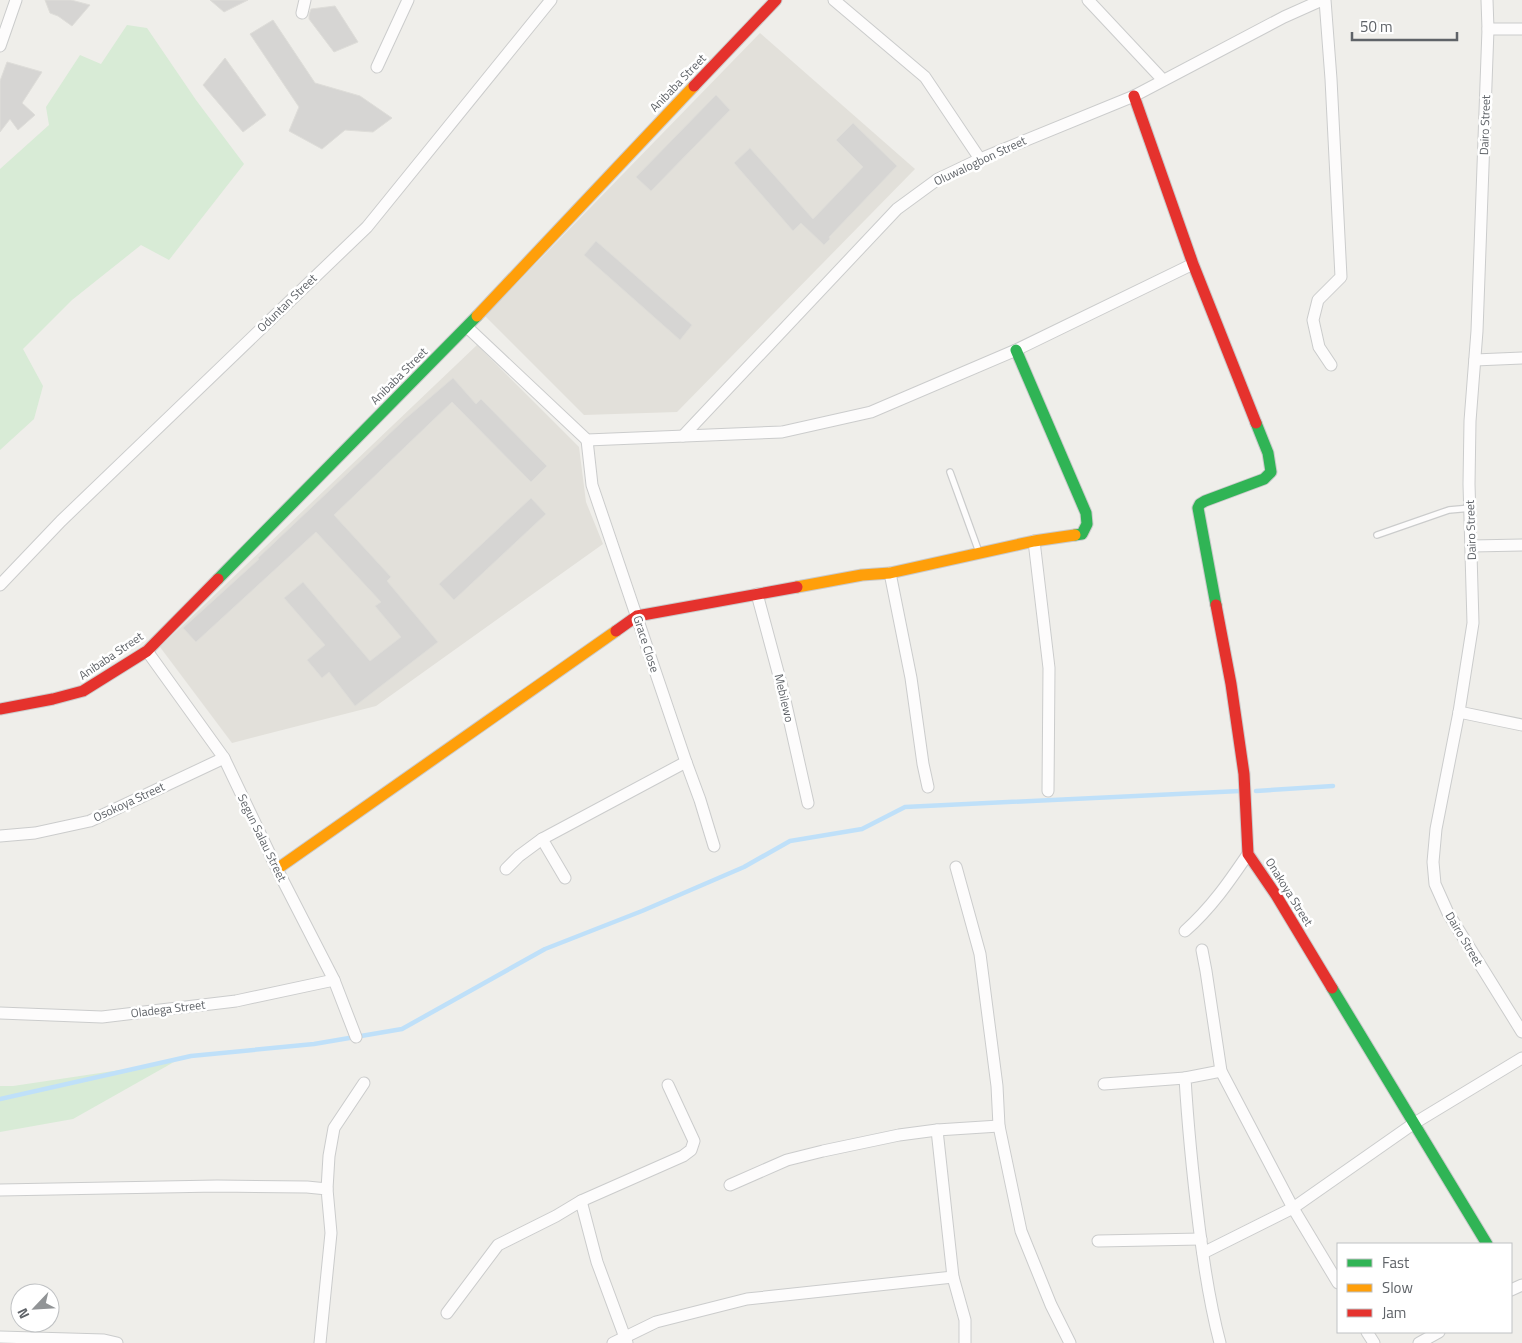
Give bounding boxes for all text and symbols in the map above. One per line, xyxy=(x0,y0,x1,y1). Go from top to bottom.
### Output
scale bar xyxy=(1352,10,1457,42)
text: 50 m xyxy=(1360,15,1393,38)
street label: Anibaba Street xyxy=(645,49,711,116)
street label: Dairo Street xyxy=(1474,94,1495,155)
street label: Oluwalogbon Street xyxy=(930,130,1030,190)
street label: Oduntan Street xyxy=(252,268,322,336)
street label: Anibaba Street xyxy=(366,342,432,409)
street label: Dairo Street xyxy=(1460,499,1481,560)
street label: Grace Close xyxy=(628,613,665,675)
street label: Anibaba Street xyxy=(75,626,148,684)
street label: Mebilewo xyxy=(770,672,799,724)
street label: Osokoya Street xyxy=(90,776,168,826)
street label: Segun Salau Street xyxy=(233,791,292,886)
street label: Onakoya Street xyxy=(1261,854,1318,930)
street label: Dairo Street xyxy=(1441,908,1489,970)
street label: Oladega Street xyxy=(130,994,207,1022)
legend xyxy=(1337,1243,1512,1333)
text: Fast xyxy=(1382,1251,1410,1274)
text: Slow xyxy=(1382,1276,1413,1299)
north arrow xyxy=(10,1283,60,1333)
text: Jam xyxy=(1382,1301,1406,1324)
text: N xyxy=(11,1305,34,1323)

